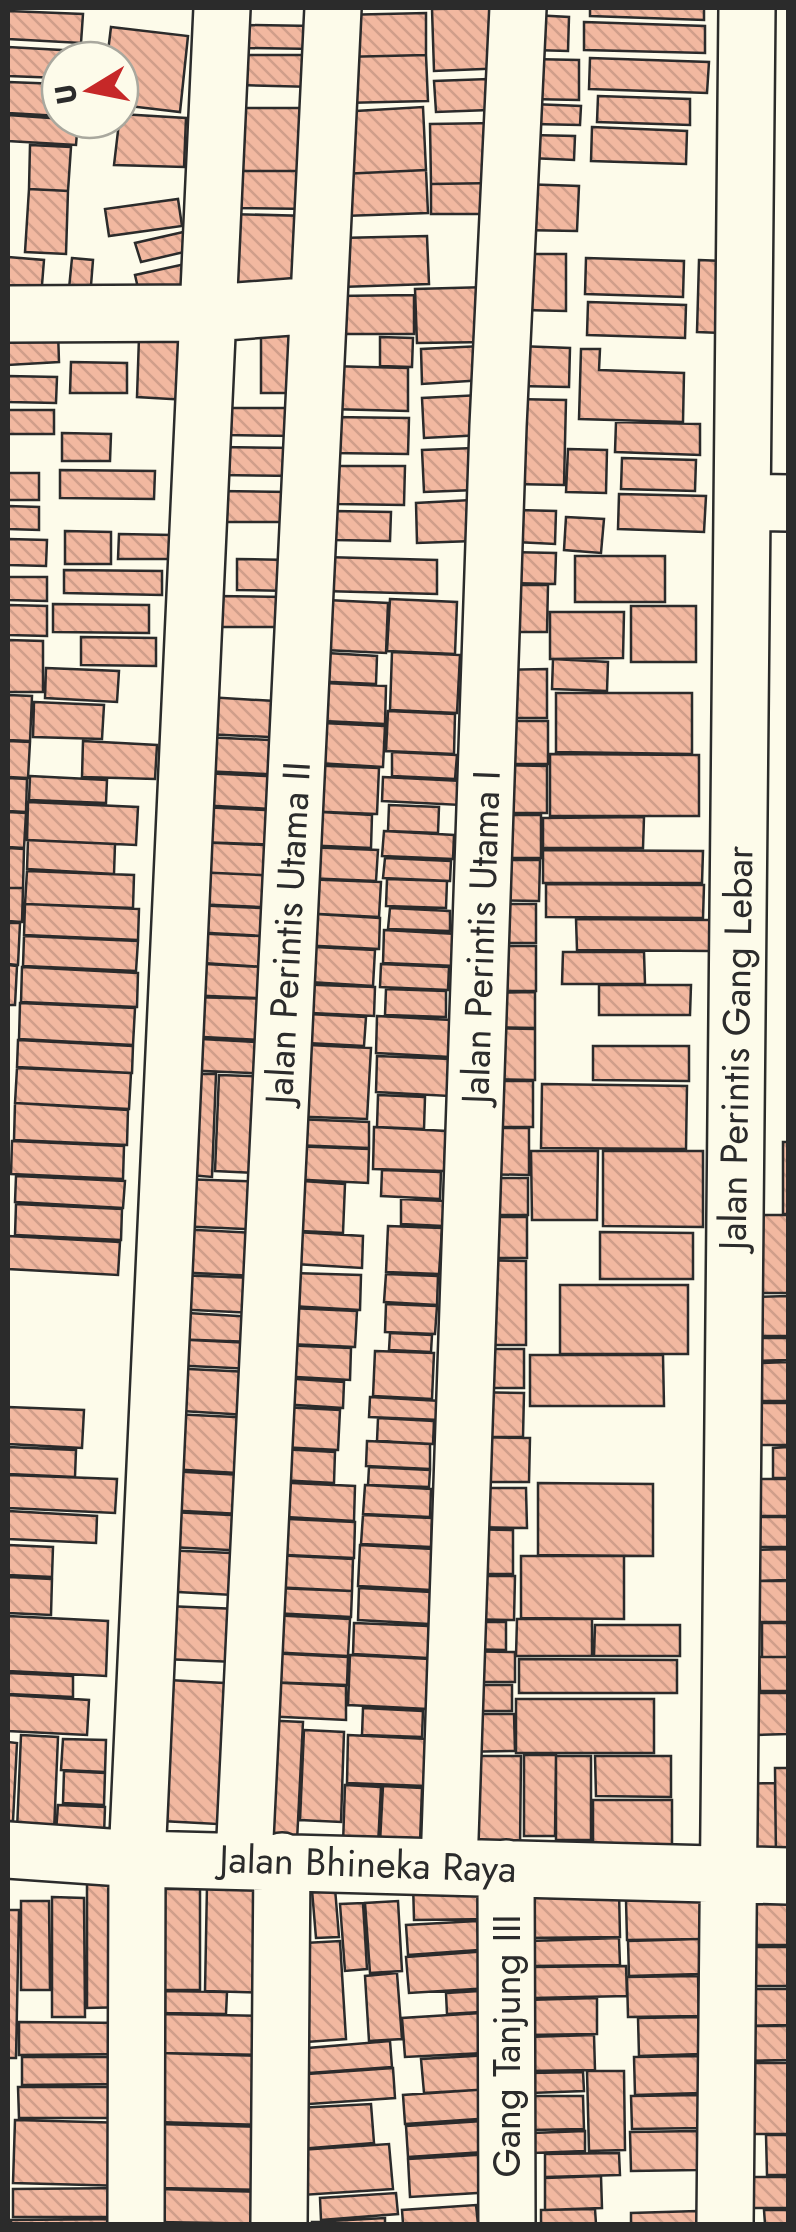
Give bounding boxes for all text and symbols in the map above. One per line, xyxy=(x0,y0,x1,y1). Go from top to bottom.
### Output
north arrow xyxy=(40,40,140,140)
text: U xyxy=(44,81,88,107)
street label: Jalan Perintis Utama II xyxy=(251,760,324,1111)
street label: Jalan Perintis Utama I xyxy=(447,769,514,1110)
street label: Jalan Perintis Gang Lebar xyxy=(704,846,767,1255)
street label: Jalan Bhineka Raya xyxy=(214,1831,517,1896)
street label: Gang Tanjung III xyxy=(479,1914,534,2178)

